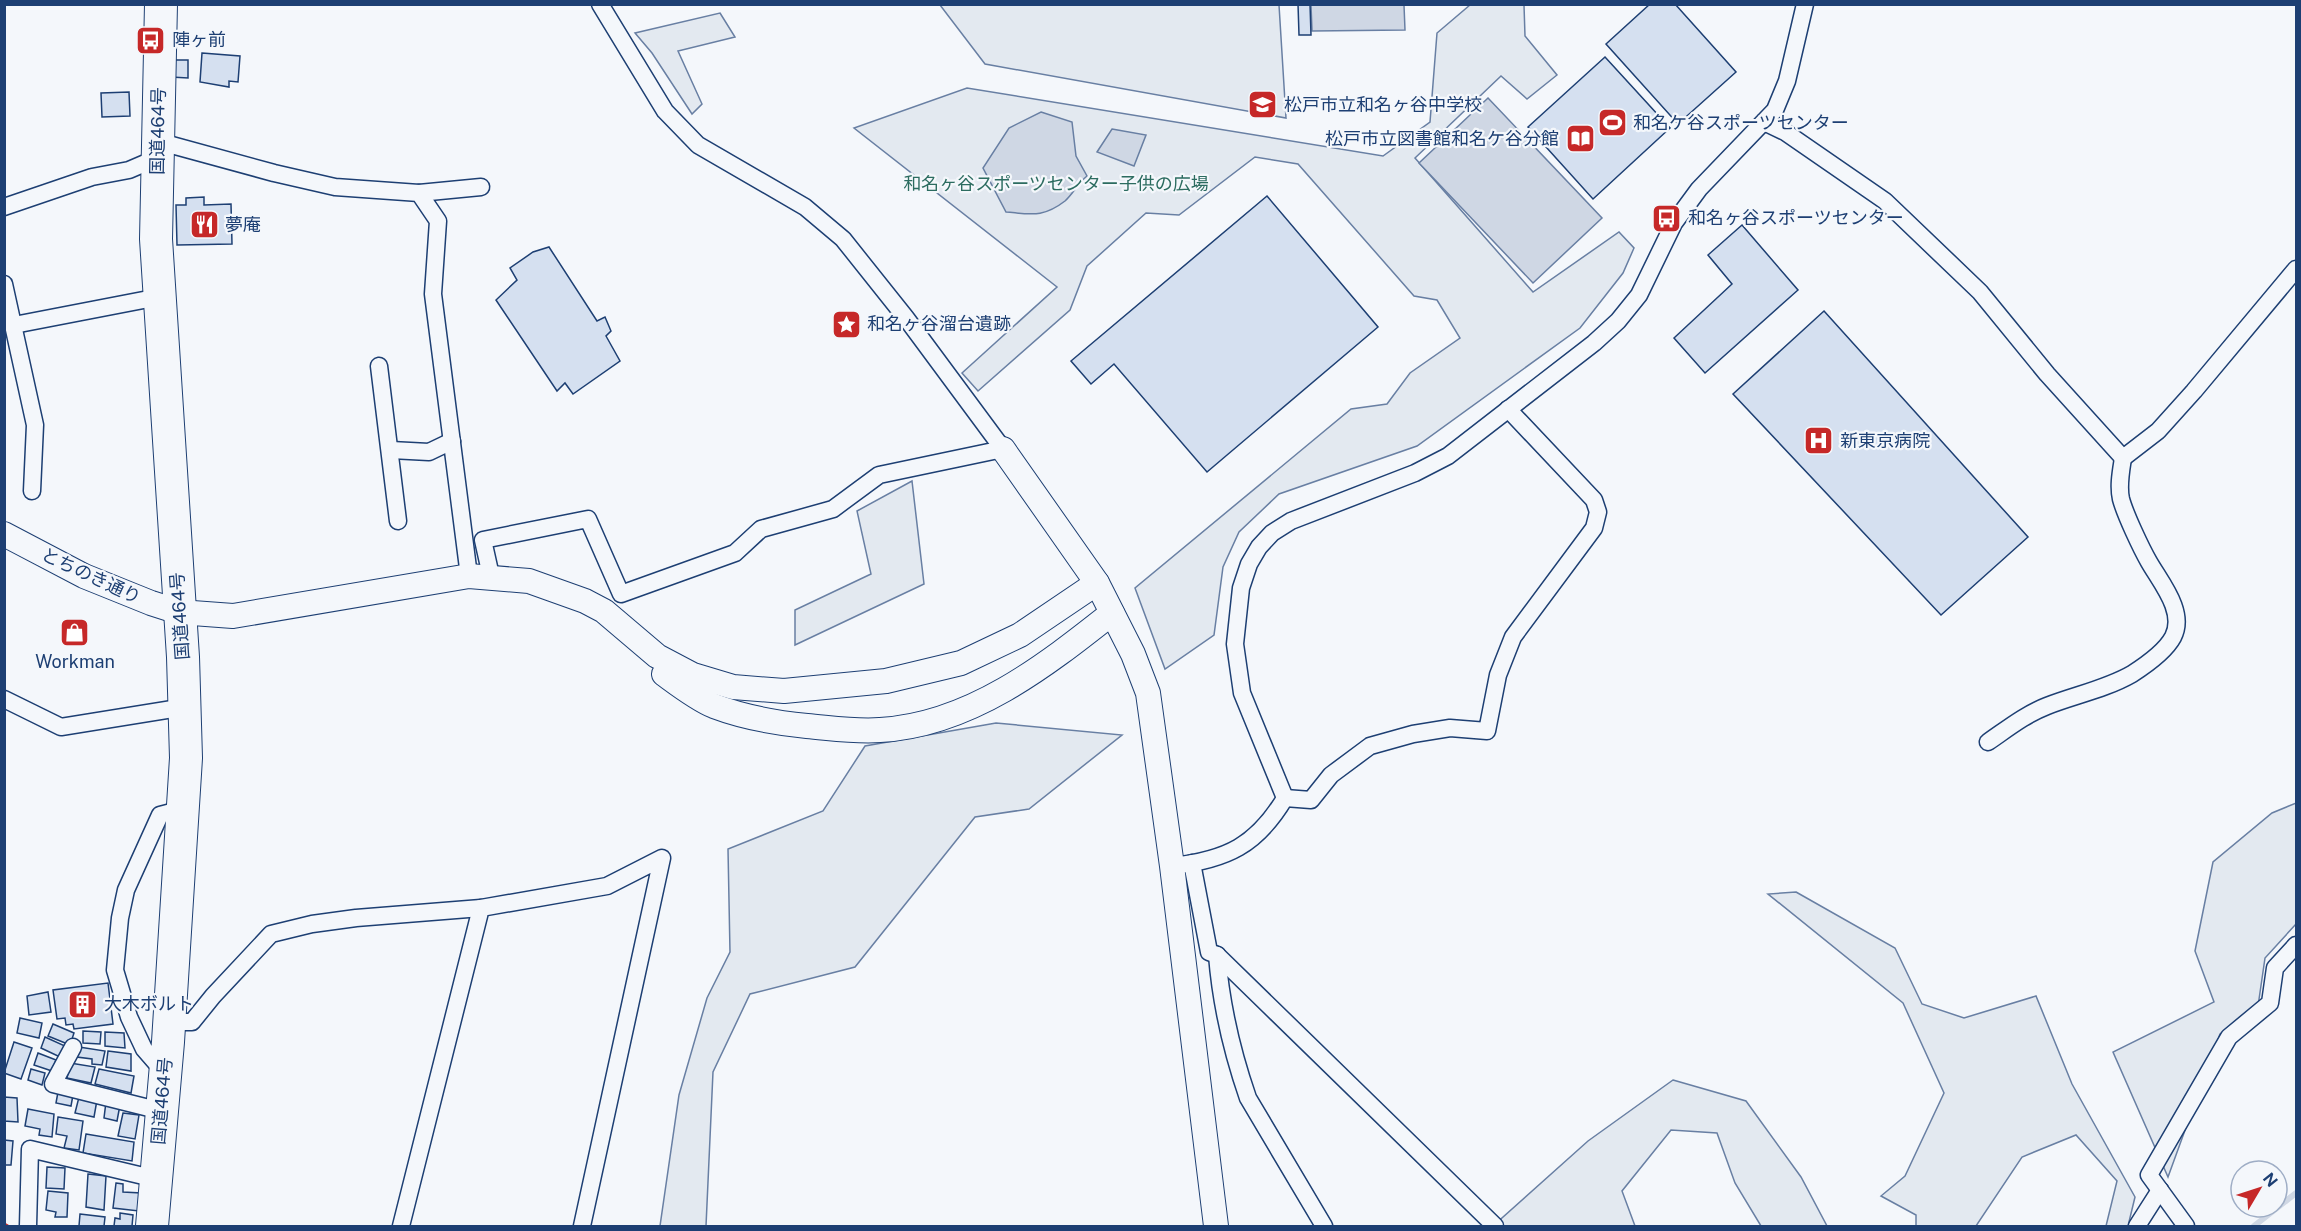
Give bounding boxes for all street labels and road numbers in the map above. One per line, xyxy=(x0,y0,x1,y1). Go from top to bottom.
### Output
street label: 国道464号 xyxy=(146,87,169,175)
street label: とちのき通り xyxy=(38,543,144,608)
street label: 国道464号 xyxy=(166,572,193,661)
street label: 国道464号 xyxy=(147,1056,176,1146)

